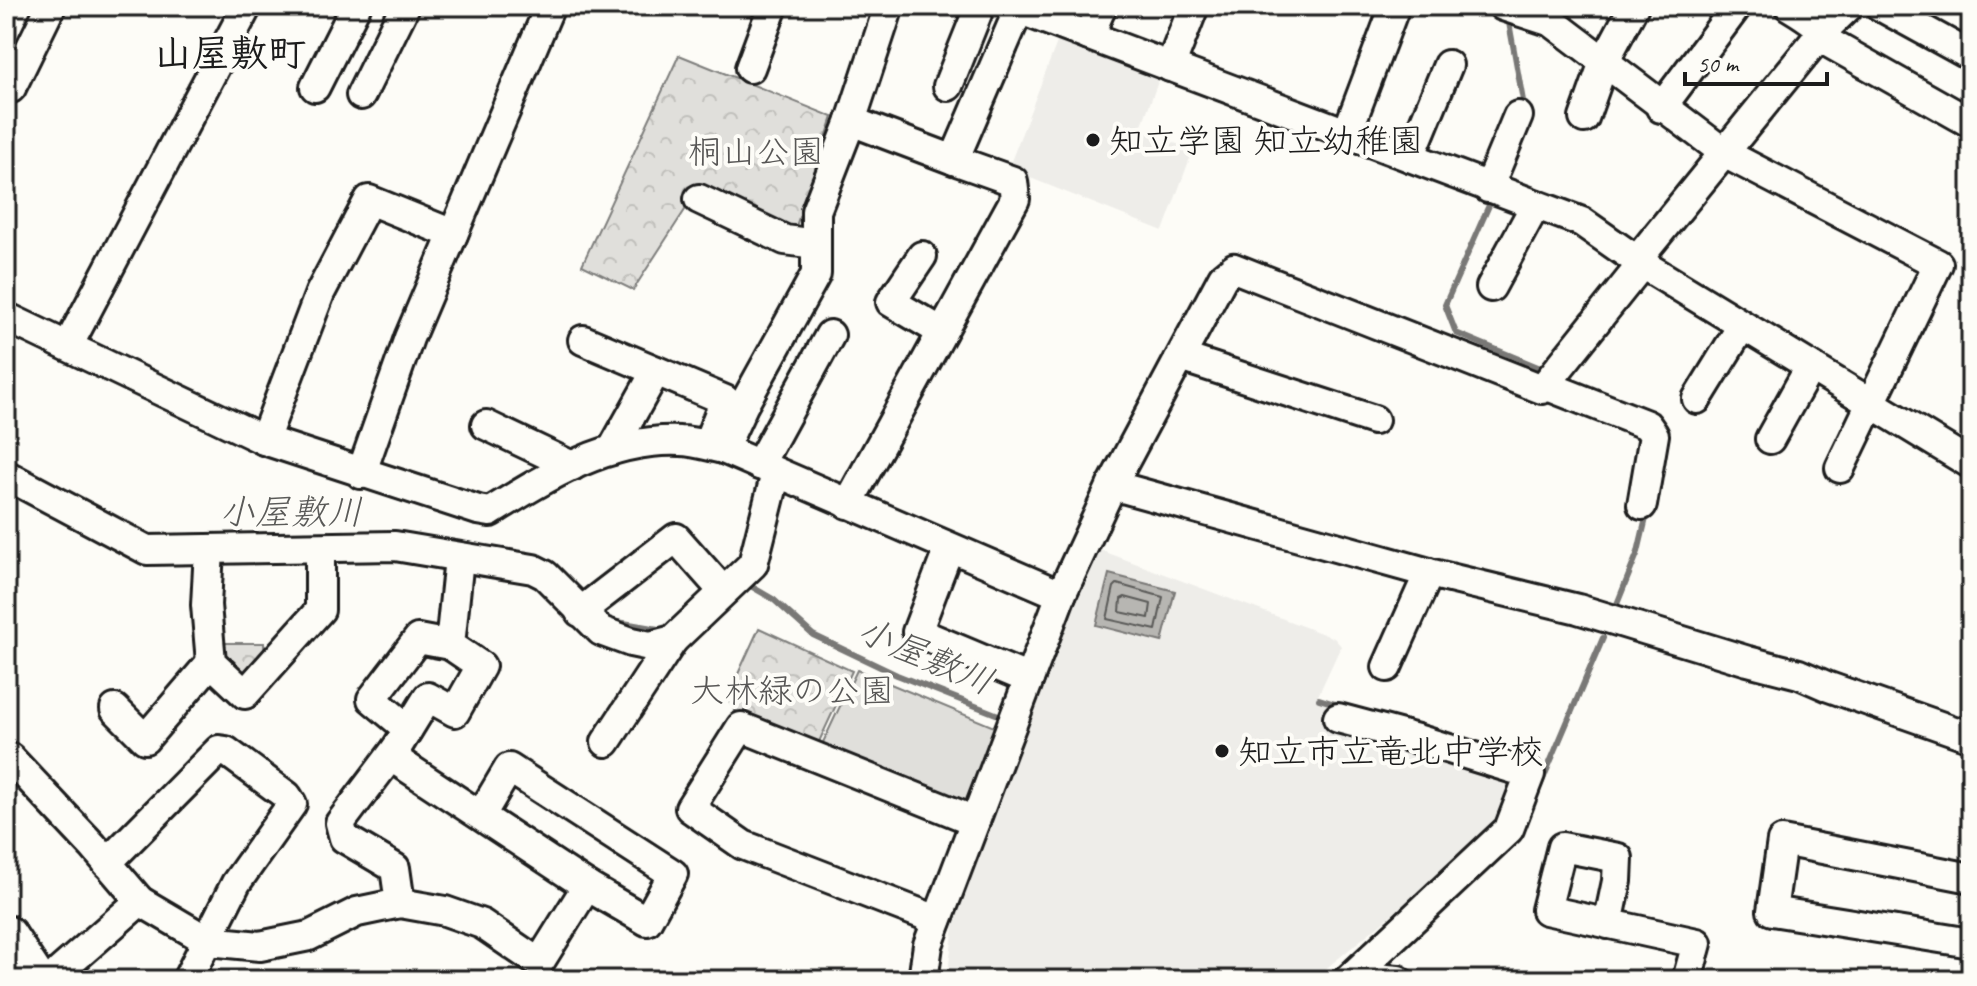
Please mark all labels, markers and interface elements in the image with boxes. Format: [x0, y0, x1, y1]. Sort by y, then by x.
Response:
district label: 山屋敷町 [154, 30, 306, 77]
scale bar [1685, 36, 1827, 86]
text: 50 m [1697, 49, 1740, 79]
place label: 知立学園 知立幼稚園 [1109, 119, 1423, 162]
park label: 桐山公園 [688, 130, 824, 173]
marker: 知立学園 知立幼稚園 [1084, 131, 1102, 149]
water label: 小屋敷川 [219, 489, 363, 535]
water label: 小屋敷川 [850, 607, 1001, 705]
park label: 大林緑の公園 [690, 669, 894, 712]
place label: 知立市立竜北中学校 [1238, 730, 1544, 773]
marker: 知立市立竜北中学校 [1213, 742, 1231, 760]

